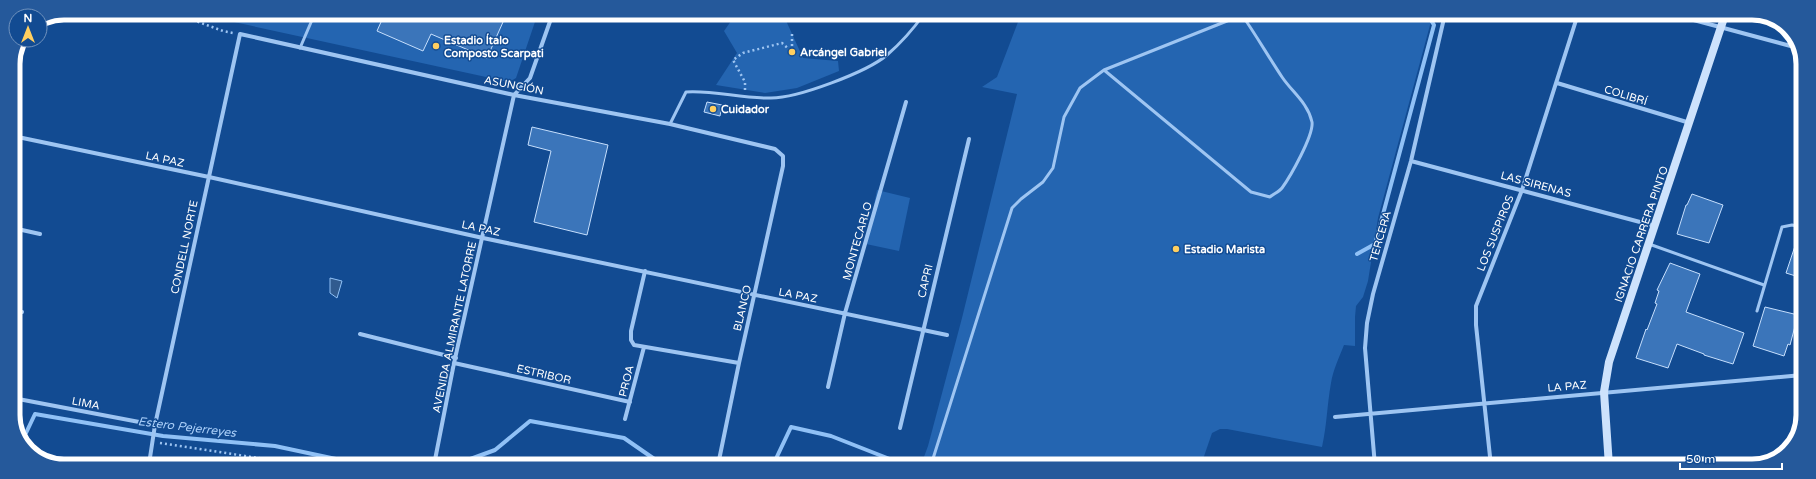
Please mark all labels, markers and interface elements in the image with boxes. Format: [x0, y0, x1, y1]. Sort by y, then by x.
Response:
north arrow [8, 8, 48, 48]
text: N [24, 12, 32, 25]
place label: Estadio Ítalo Composto Scarpati [444, 33, 544, 61]
marker: Estadio Ítalo Composto Scarpati [431, 41, 441, 51]
place label: Arcángel Gabriel [800, 46, 887, 60]
marker: Arcángel Gabriel [787, 47, 797, 57]
street label: ASUNCIÓN [483, 72, 545, 98]
street label: COLIBRÍ [1603, 82, 1649, 108]
place label: Cuidador [721, 103, 770, 116]
marker: Cuidador [708, 104, 718, 114]
street label: LA PAZ [144, 149, 185, 170]
street label: IGNACIO CARRERA PINTO [1612, 164, 1671, 304]
street label: LAS SIRENAS [1499, 169, 1573, 200]
street label: LOS SUSPIROS [1474, 193, 1517, 273]
street label: CONDELL NORTE [168, 199, 201, 295]
street label: MONTECARLO [840, 200, 875, 282]
street label: TERCERA [1367, 209, 1394, 263]
street label: LA PAZ [460, 218, 501, 239]
street label: AVENIDA ALMIRANTE LATORRE [430, 240, 479, 414]
place label: Estadio Marista [1184, 243, 1265, 256]
marker: Estadio Marista [1171, 244, 1181, 254]
street label: CAPRI [915, 263, 936, 299]
street label: BLANCO [731, 284, 754, 333]
street label: LA PAZ [777, 285, 818, 306]
street label: ESTRIBOR [515, 362, 573, 387]
street label: PROA [616, 364, 637, 398]
street label: LA PAZ [1547, 378, 1587, 395]
street label: LIMA [71, 394, 101, 413]
water label: Estero Pejerreyes [137, 414, 238, 440]
scale bar [1680, 445, 1782, 471]
text: 50 m [1686, 452, 1715, 466]

